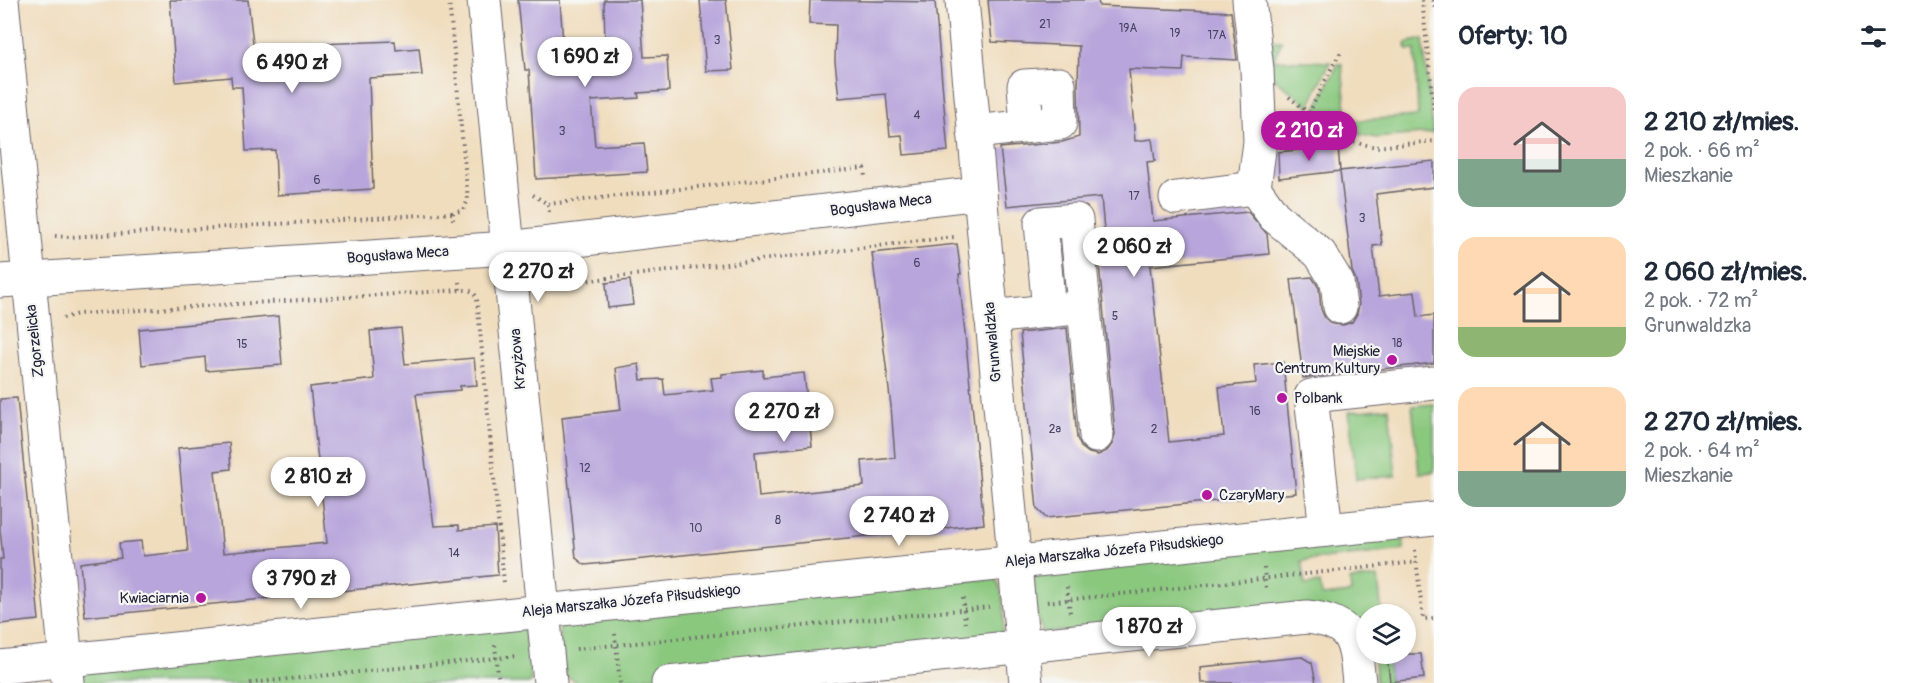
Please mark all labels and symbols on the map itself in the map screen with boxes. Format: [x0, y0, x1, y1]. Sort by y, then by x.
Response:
house number: 21 [1039, 17, 1051, 32]
house number: 19A [1119, 21, 1138, 36]
house number: 19 [1170, 26, 1180, 41]
house number: 17A [1208, 28, 1227, 43]
house number: 3 [714, 33, 721, 48]
pin: 1 690 zł [523, 37, 647, 88]
pin: 6 490 zł [230, 43, 354, 94]
house number: 4 [914, 108, 921, 123]
pin: 2 210 zł [1247, 111, 1371, 162]
house number: 3 [559, 124, 566, 139]
house number: 6 [314, 173, 321, 188]
street label: Bogusława Meca [829, 189, 933, 221]
house number: 17 [1128, 189, 1140, 204]
house number: 3 [1359, 211, 1366, 226]
pin: 2 060 zł [1072, 227, 1196, 278]
street label: Bogusława Meca [346, 242, 450, 268]
pin: 2 270 zł [476, 252, 600, 303]
house number: 6 [914, 256, 921, 271]
street label: Grunwaldzka [980, 301, 1006, 383]
street label: Zgorzelicka [22, 303, 48, 379]
house number: 5 [1112, 309, 1118, 324]
street label: Krzyżowa [506, 328, 530, 390]
house number: 18 [1392, 336, 1402, 351]
house number: 15 [236, 337, 248, 352]
place label: Miejskie Centrum Kultury [1275, 342, 1381, 378]
marker: Miejskie Centrum Kultury [1385, 353, 1399, 367]
place label: Polbank [1294, 389, 1343, 408]
marker: Polbank [1275, 391, 1289, 405]
pin: 2 270 zł [722, 392, 846, 443]
house number: 16 [1249, 404, 1261, 419]
house number: 2a [1049, 422, 1062, 437]
house number: 2 [1151, 422, 1158, 437]
pin: 2 810 zł [256, 457, 380, 508]
house number: 12 [579, 461, 591, 476]
place label: CzaryMary [1219, 486, 1285, 505]
marker: CzaryMary [1200, 488, 1214, 502]
pin: 2 740 zł [837, 496, 961, 547]
house number: 8 [775, 513, 781, 528]
house number: 10 [690, 521, 702, 536]
street label: Aleja Marszałka Józefa Piłsudskiego [1004, 530, 1224, 572]
house number: 14 [448, 546, 460, 561]
pin: 3 790 zł [239, 559, 363, 610]
street label: Aleja Marszałka Józefa Piłsudskiego [521, 580, 741, 622]
place label: Kwiaciarnia [119, 589, 189, 608]
marker: Kwiaciarnia [194, 591, 208, 605]
pin: 1 870 zł [1087, 607, 1211, 658]

